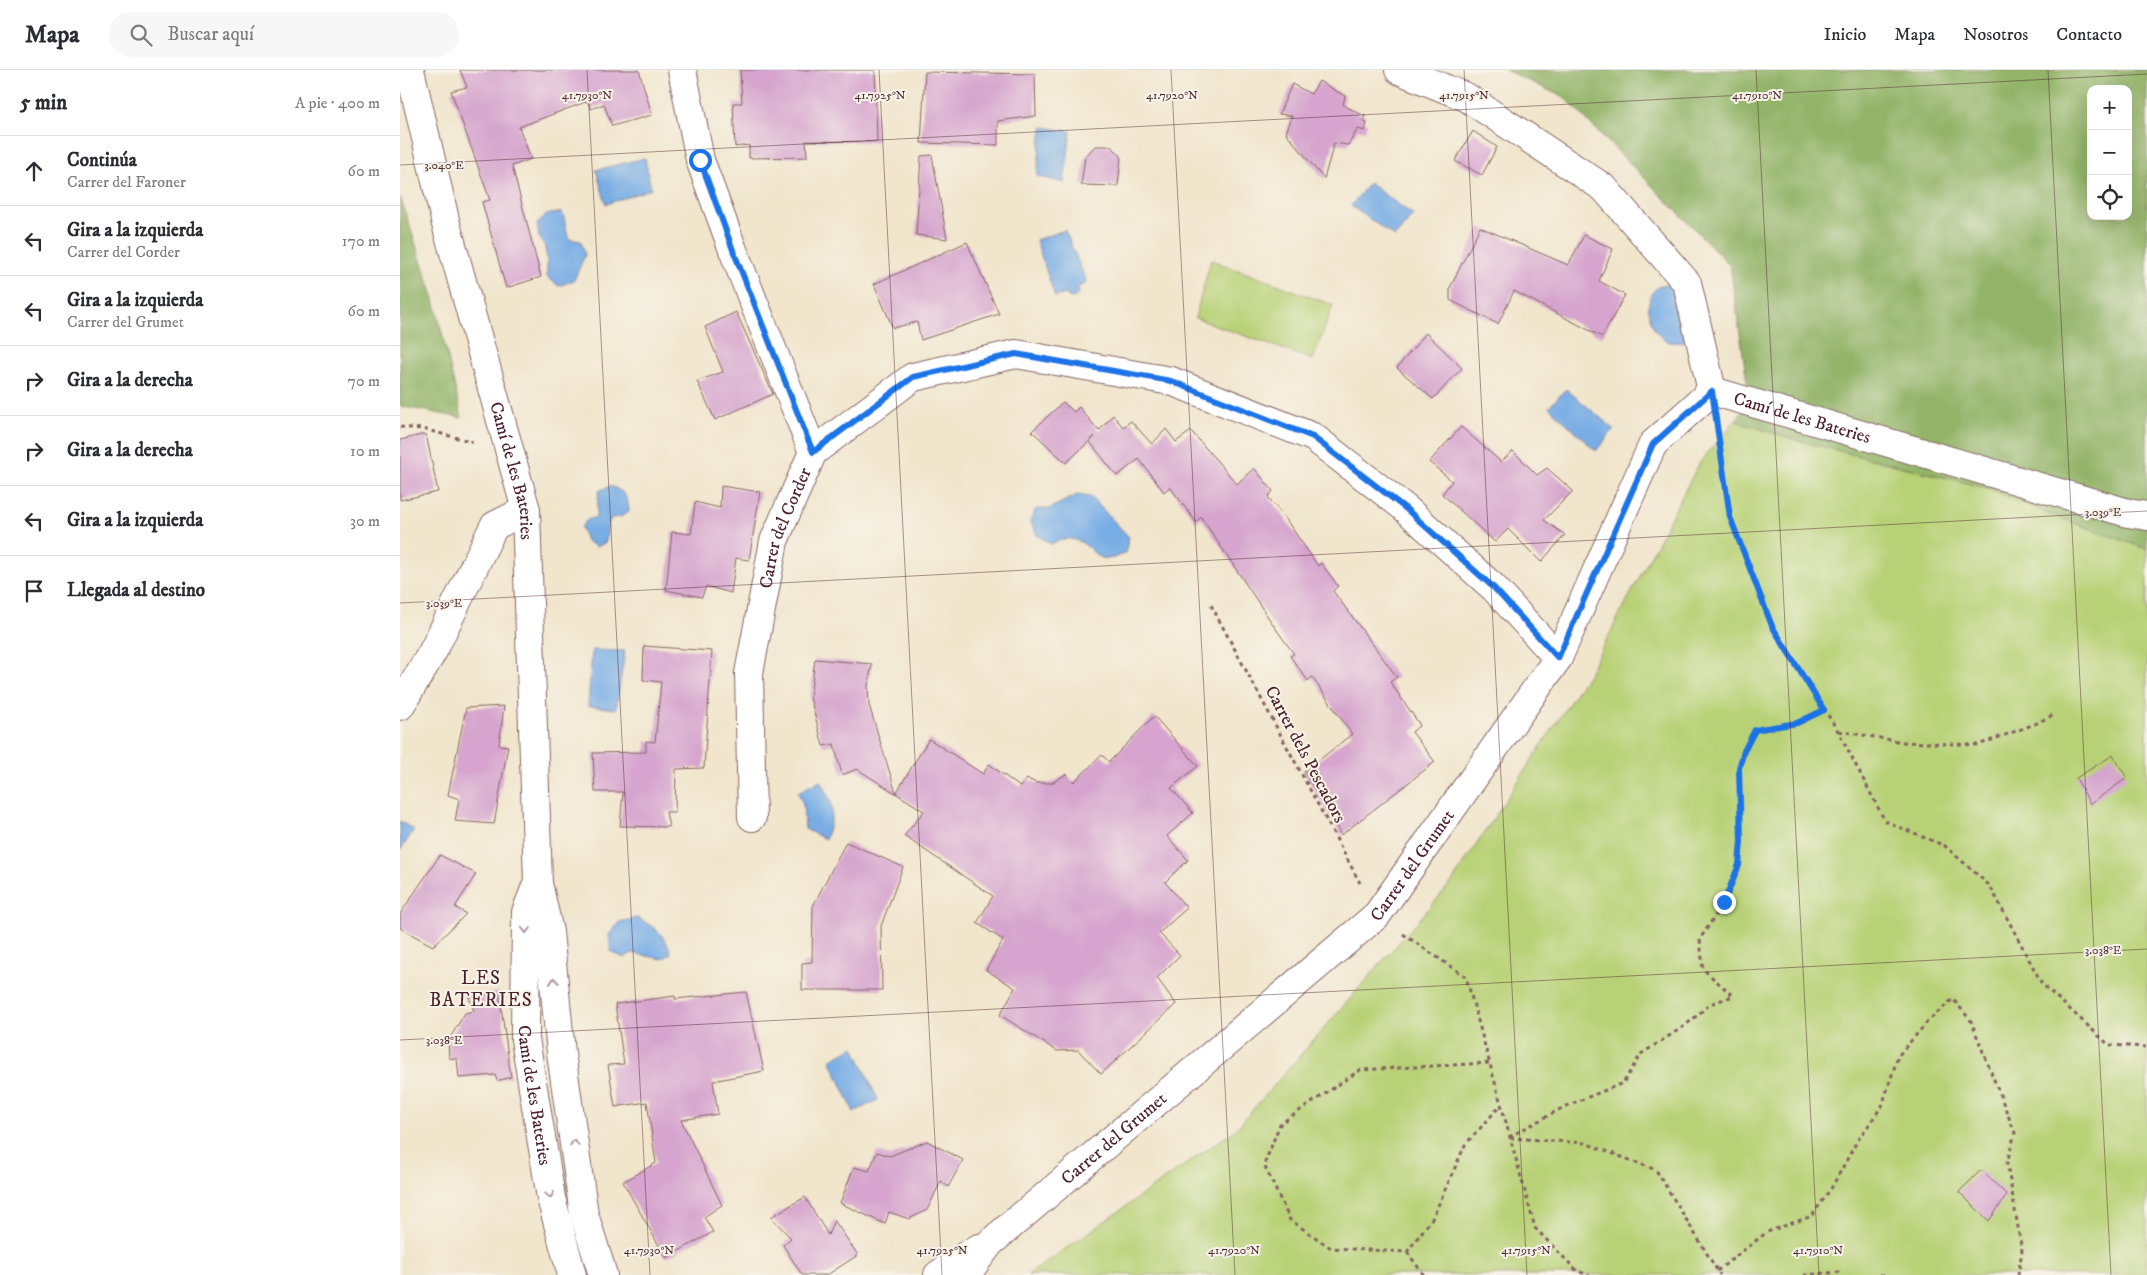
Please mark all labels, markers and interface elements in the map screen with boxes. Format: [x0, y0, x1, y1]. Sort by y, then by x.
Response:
search box [109, 12, 459, 57]
text: Mapa [25, 20, 79, 50]
icon: search [127, 21, 155, 49]
text: Buscar aquí [167, 23, 254, 46]
text: Inicio [1824, 24, 1866, 46]
text: Mapa [1894, 24, 1935, 46]
text: Nosotros [1963, 24, 2028, 46]
text: Contacto [2056, 24, 2122, 46]
map controls [2087, 85, 2132, 220]
button: + [2087, 85, 2132, 130]
text: 41.7930°N [562, 88, 612, 103]
text: 41.7925°N [854, 88, 906, 103]
text: 41.7920°N [1146, 88, 1198, 103]
text: 41.7915°N [1439, 88, 1489, 103]
text: 41.7910°N [1732, 88, 1782, 103]
text: 5 min [20, 90, 67, 116]
text: A pie · 400 m [295, 93, 380, 113]
button: − [2087, 130, 2132, 175]
text: Continúa [67, 149, 137, 172]
route start [689, 149, 712, 172]
icon: ahead [20, 157, 48, 185]
text: 3.040°E [424, 158, 464, 173]
text: 60 m [348, 161, 380, 181]
text: Carrer del Faroner [67, 172, 186, 192]
button: locate [2087, 175, 2132, 220]
text: Gira a la izquierda [67, 219, 203, 242]
icon: left [20, 227, 48, 255]
text: 170 m [342, 231, 380, 251]
text: Carrer del Corder [67, 242, 180, 262]
text: Gira a la izquierda [67, 289, 203, 312]
icon: left [20, 297, 48, 325]
text: 60 m [348, 301, 380, 321]
text: Carrer del Grumet [67, 312, 184, 332]
icon: right [20, 367, 48, 395]
text: Gira a la derecha [67, 369, 193, 392]
text: 70 m [348, 371, 380, 391]
street label: Camí de les Bateries [1731, 388, 1873, 449]
street label: Camí de les Bateries [484, 399, 537, 540]
icon: right [20, 437, 48, 465]
text: Gira a la derecha [67, 439, 193, 462]
text: 10 m [350, 441, 380, 461]
street label: Carrer del Corder [755, 464, 817, 590]
text: 3.039°E [2085, 505, 2122, 520]
icon: left [20, 507, 48, 535]
text: Gira a la izquierda [67, 509, 203, 532]
text: 30 m [350, 511, 380, 531]
icon: arrive [20, 577, 48, 605]
text: Llegada al destino [67, 579, 205, 602]
text: 3.039°E [426, 596, 463, 611]
street label: Carrer dels Pescadors [1260, 682, 1351, 827]
street label: Carrer del Grumet [1366, 806, 1460, 926]
route end [1713, 891, 1736, 914]
one-way arrow [521, 926, 531, 934]
text: 3.038°E [2085, 943, 2122, 958]
district label: LES BATERIES [429, 967, 533, 1012]
one-way arrow [549, 977, 560, 985]
street label: Camí de les Bateries [513, 1025, 555, 1167]
text: 3.038°E [426, 1033, 463, 1048]
street label: Carrer del Grumet [1057, 1088, 1172, 1190]
one-way arrow [569, 1138, 579, 1147]
one-way arrow [545, 1191, 555, 1200]
text: 41.7930°N [624, 1243, 674, 1258]
text: 41.7925°N [916, 1243, 968, 1258]
text: 41.7920°N [1208, 1243, 1260, 1258]
text: 41.7915°N [1501, 1243, 1551, 1258]
text: 41.7910°N [1793, 1243, 1843, 1258]

